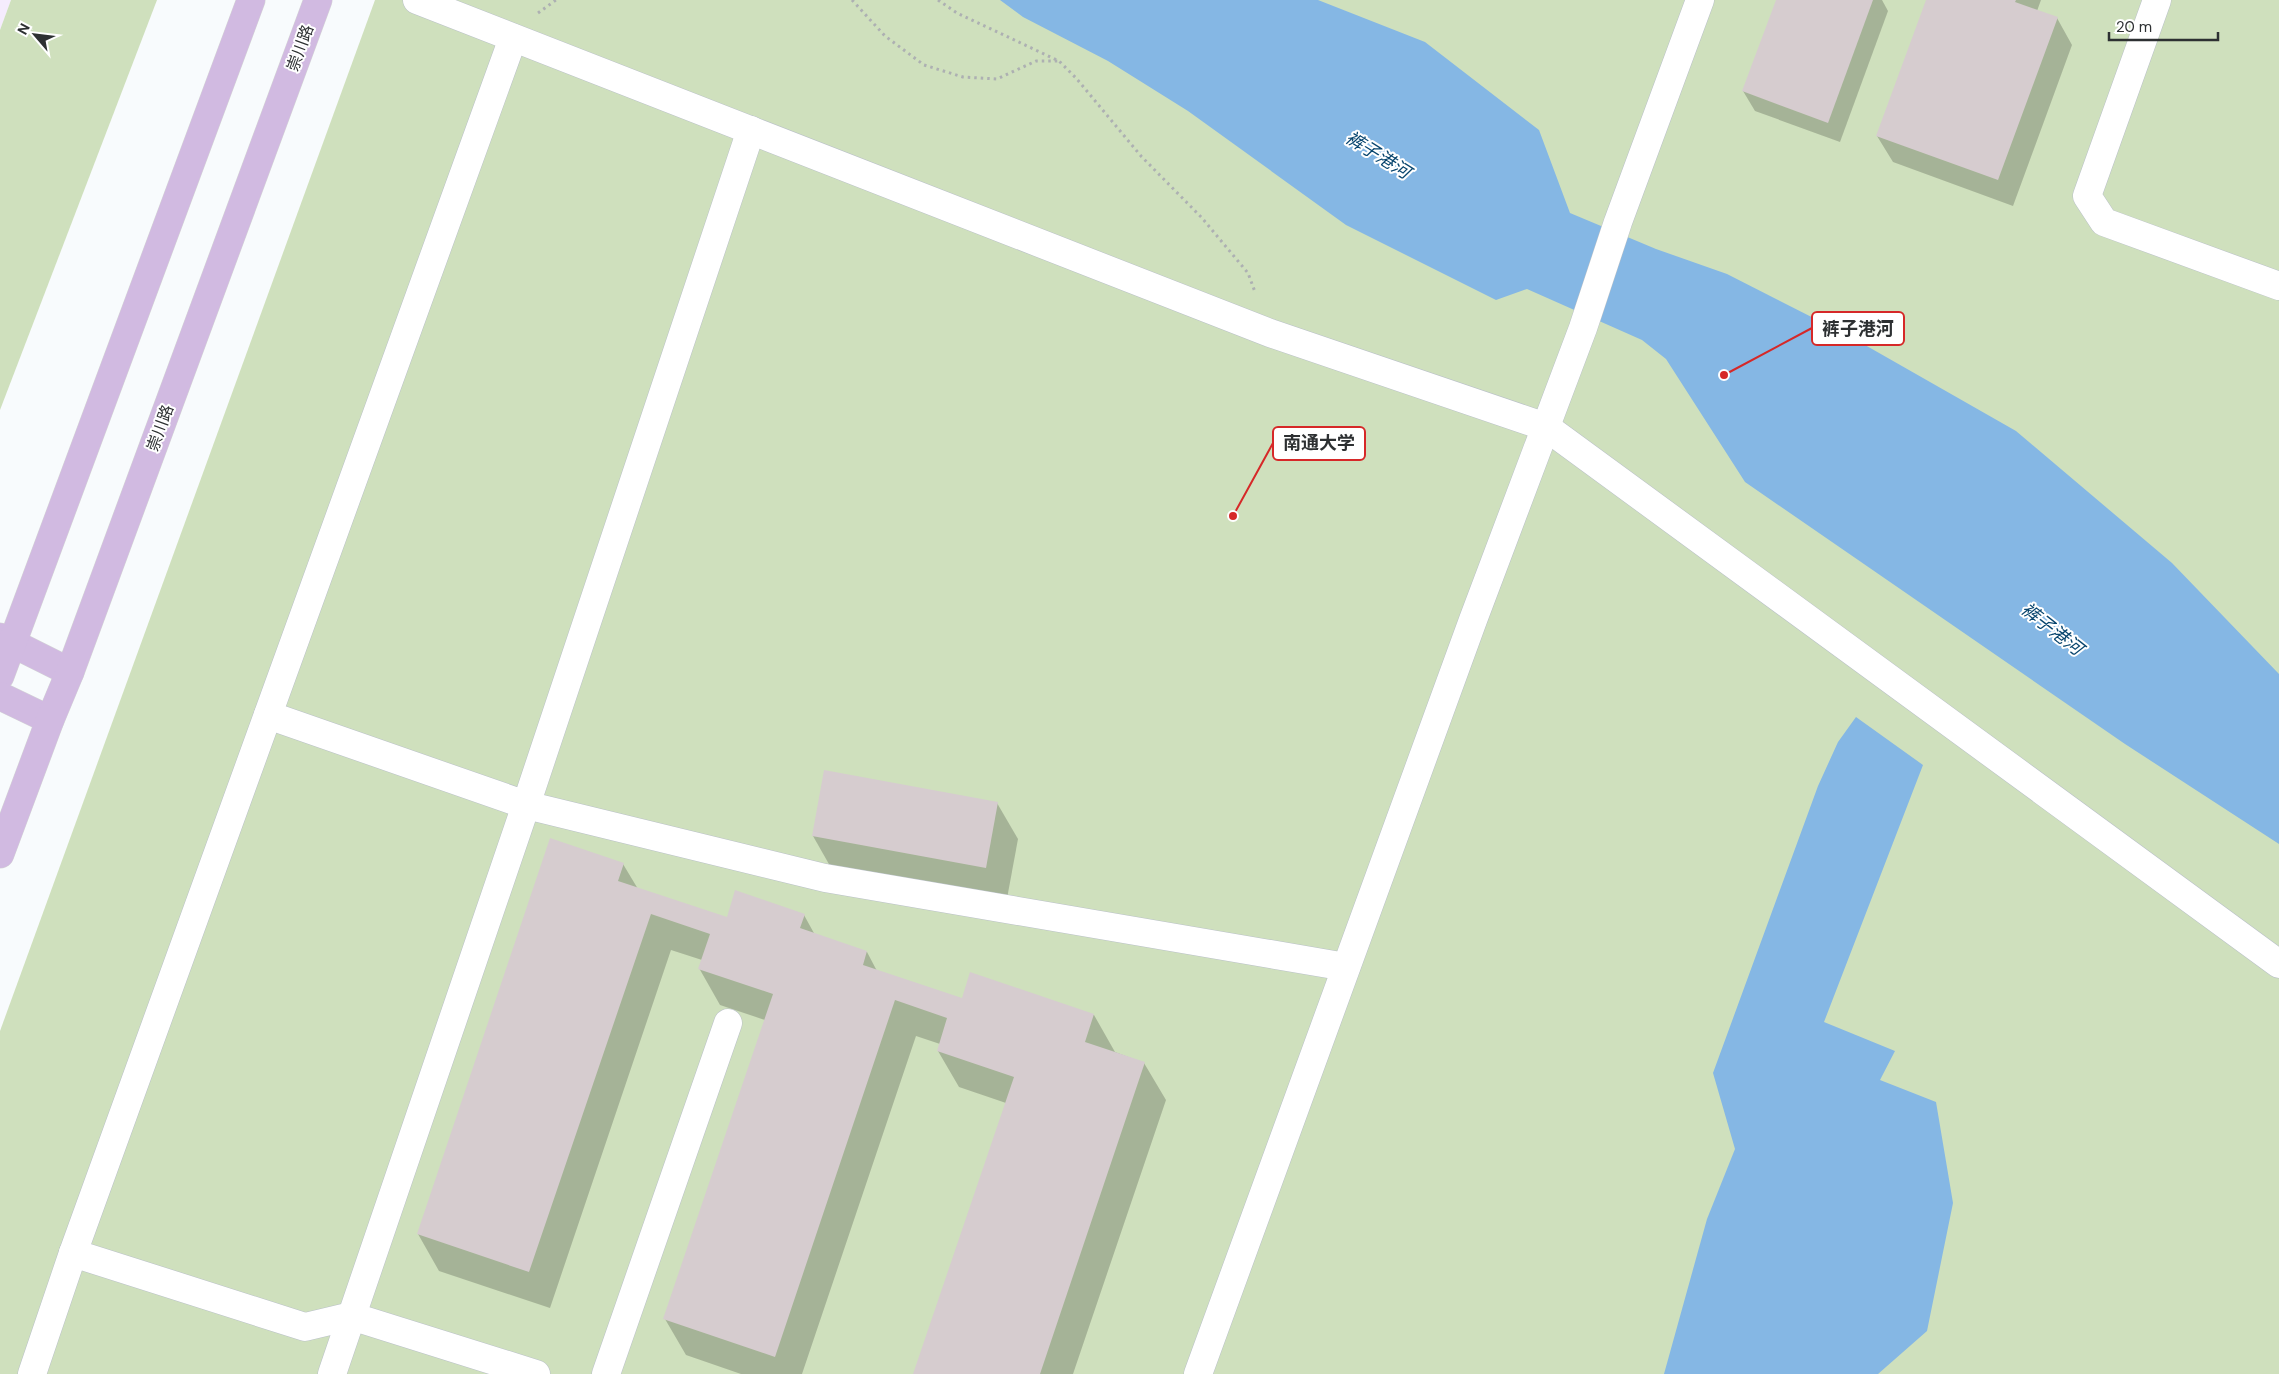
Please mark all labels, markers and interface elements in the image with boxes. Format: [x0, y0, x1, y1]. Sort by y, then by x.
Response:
north arrow [10, 10, 60, 60]
scale bar [2109, 10, 2218, 42]
text: 20 m [2116, 17, 2152, 37]
text: N [13, 20, 34, 38]
street label: 崇川路 [282, 22, 318, 74]
water label: 裤子港河 [1341, 126, 1417, 186]
callout: 裤子港河 [1812, 312, 1904, 345]
text: 裤子港河 [1822, 317, 1894, 341]
street label: 崇川路 [142, 402, 178, 454]
callout: 南通大学 [1273, 427, 1365, 460]
text: 南通大学 [1283, 431, 1355, 455]
water label: 裤子港河 [2016, 597, 2090, 662]

